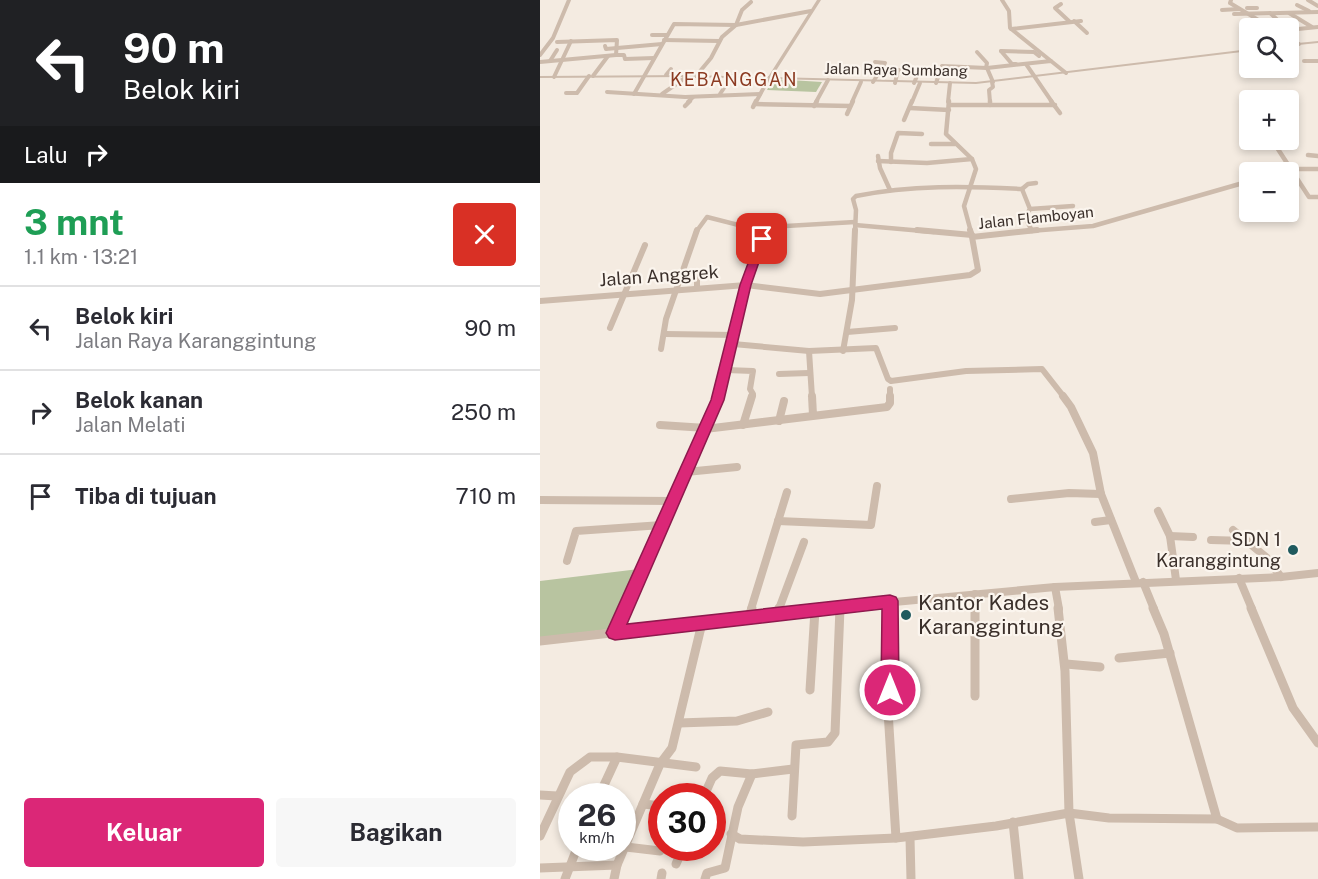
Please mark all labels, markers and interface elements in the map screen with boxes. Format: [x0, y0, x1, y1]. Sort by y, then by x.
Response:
map controls [1239, 18, 1299, 222]
button: search [1239, 18, 1299, 78]
text: 90 m [123, 23, 225, 72]
icon: left [24, 24, 102, 102]
street label: Jalan Raya Sumbang [824, 60, 968, 79]
district label: KEBANGGAN [670, 69, 798, 90]
text: Belok kiri [123, 73, 240, 105]
button: + [1239, 90, 1299, 150]
icon: right [80, 138, 113, 171]
text: Lalu [24, 142, 68, 168]
button: − [1239, 162, 1299, 222]
text: 3 mnt [24, 201, 124, 243]
button: close [453, 203, 516, 266]
street label: Jalan Flamboyan [977, 203, 1095, 232]
pin [736, 213, 787, 264]
icon: arrive [745, 222, 778, 255]
text: 1.1 km · 13:21 [24, 245, 138, 269]
street label: Jalan Anggrek [599, 261, 719, 290]
text: Belok kiri [75, 303, 173, 329]
icon: left [24, 312, 57, 345]
text: 90 m [465, 315, 516, 341]
text: Jalan Raya Karanggintung [75, 329, 317, 353]
text: Belok kanan [75, 387, 203, 413]
icon: right [24, 396, 57, 429]
text: 250 m [451, 399, 516, 425]
text: Jalan Melati [75, 413, 185, 437]
icon: arrive [24, 480, 57, 513]
text: Tiba di tujuan [75, 483, 216, 509]
text: 710 m [456, 483, 516, 509]
place label: SDN 1 Karanggintung [1156, 529, 1281, 571]
marker: SDN 1 Karanggintung [1286, 543, 1300, 557]
place label: Kantor Kades Karanggintung [918, 590, 1064, 639]
marker: Kantor Kades Karanggintung [899, 608, 913, 622]
position arrow [858, 658, 922, 722]
speed limit sign: 30 [648, 783, 726, 861]
text: 26 [578, 797, 616, 833]
button: Keluar [24, 798, 264, 867]
button: Bagikan [276, 798, 516, 867]
text: km/h [579, 829, 615, 846]

